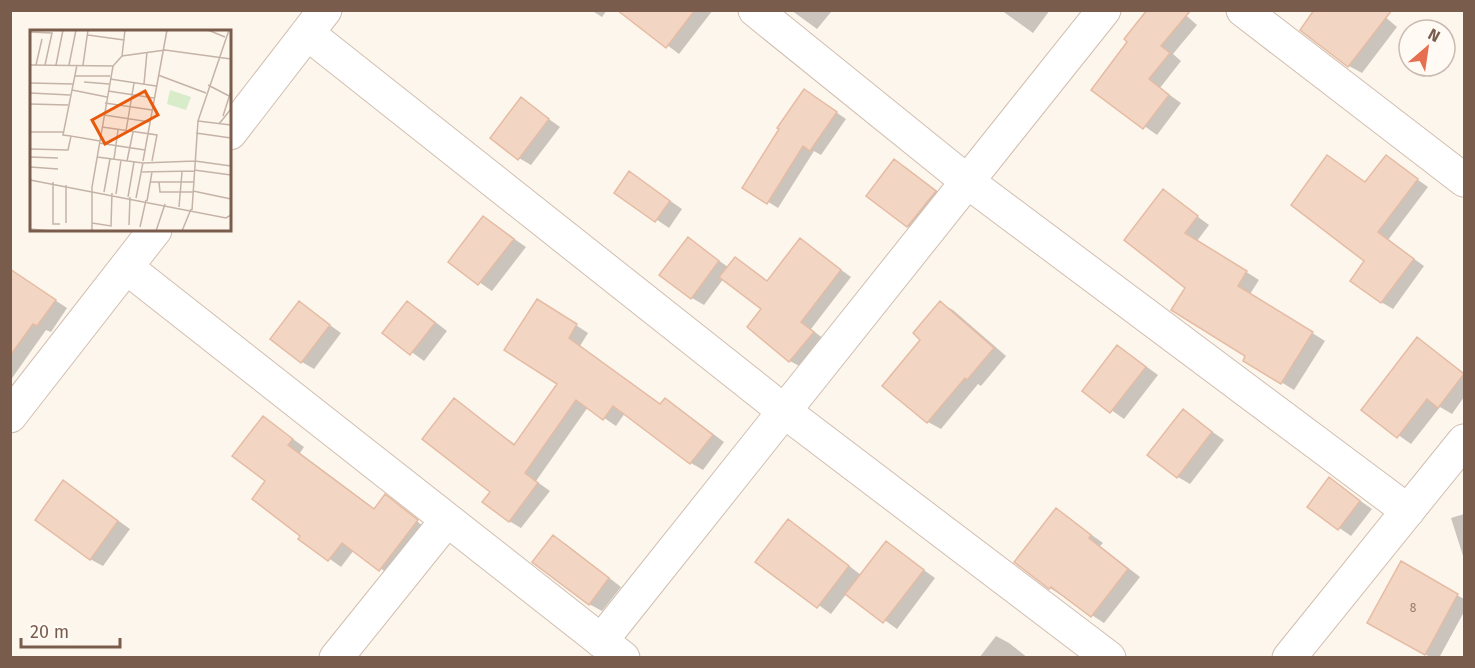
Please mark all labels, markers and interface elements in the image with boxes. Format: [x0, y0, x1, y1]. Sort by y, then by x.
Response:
north arrow [1397, 18, 1457, 78]
text: N [1425, 24, 1443, 46]
inset map [30, 30, 231, 231]
house number: 8 [1410, 601, 1417, 615]
scale bar [21, 611, 120, 649]
text: 20 m [30, 621, 69, 643]

